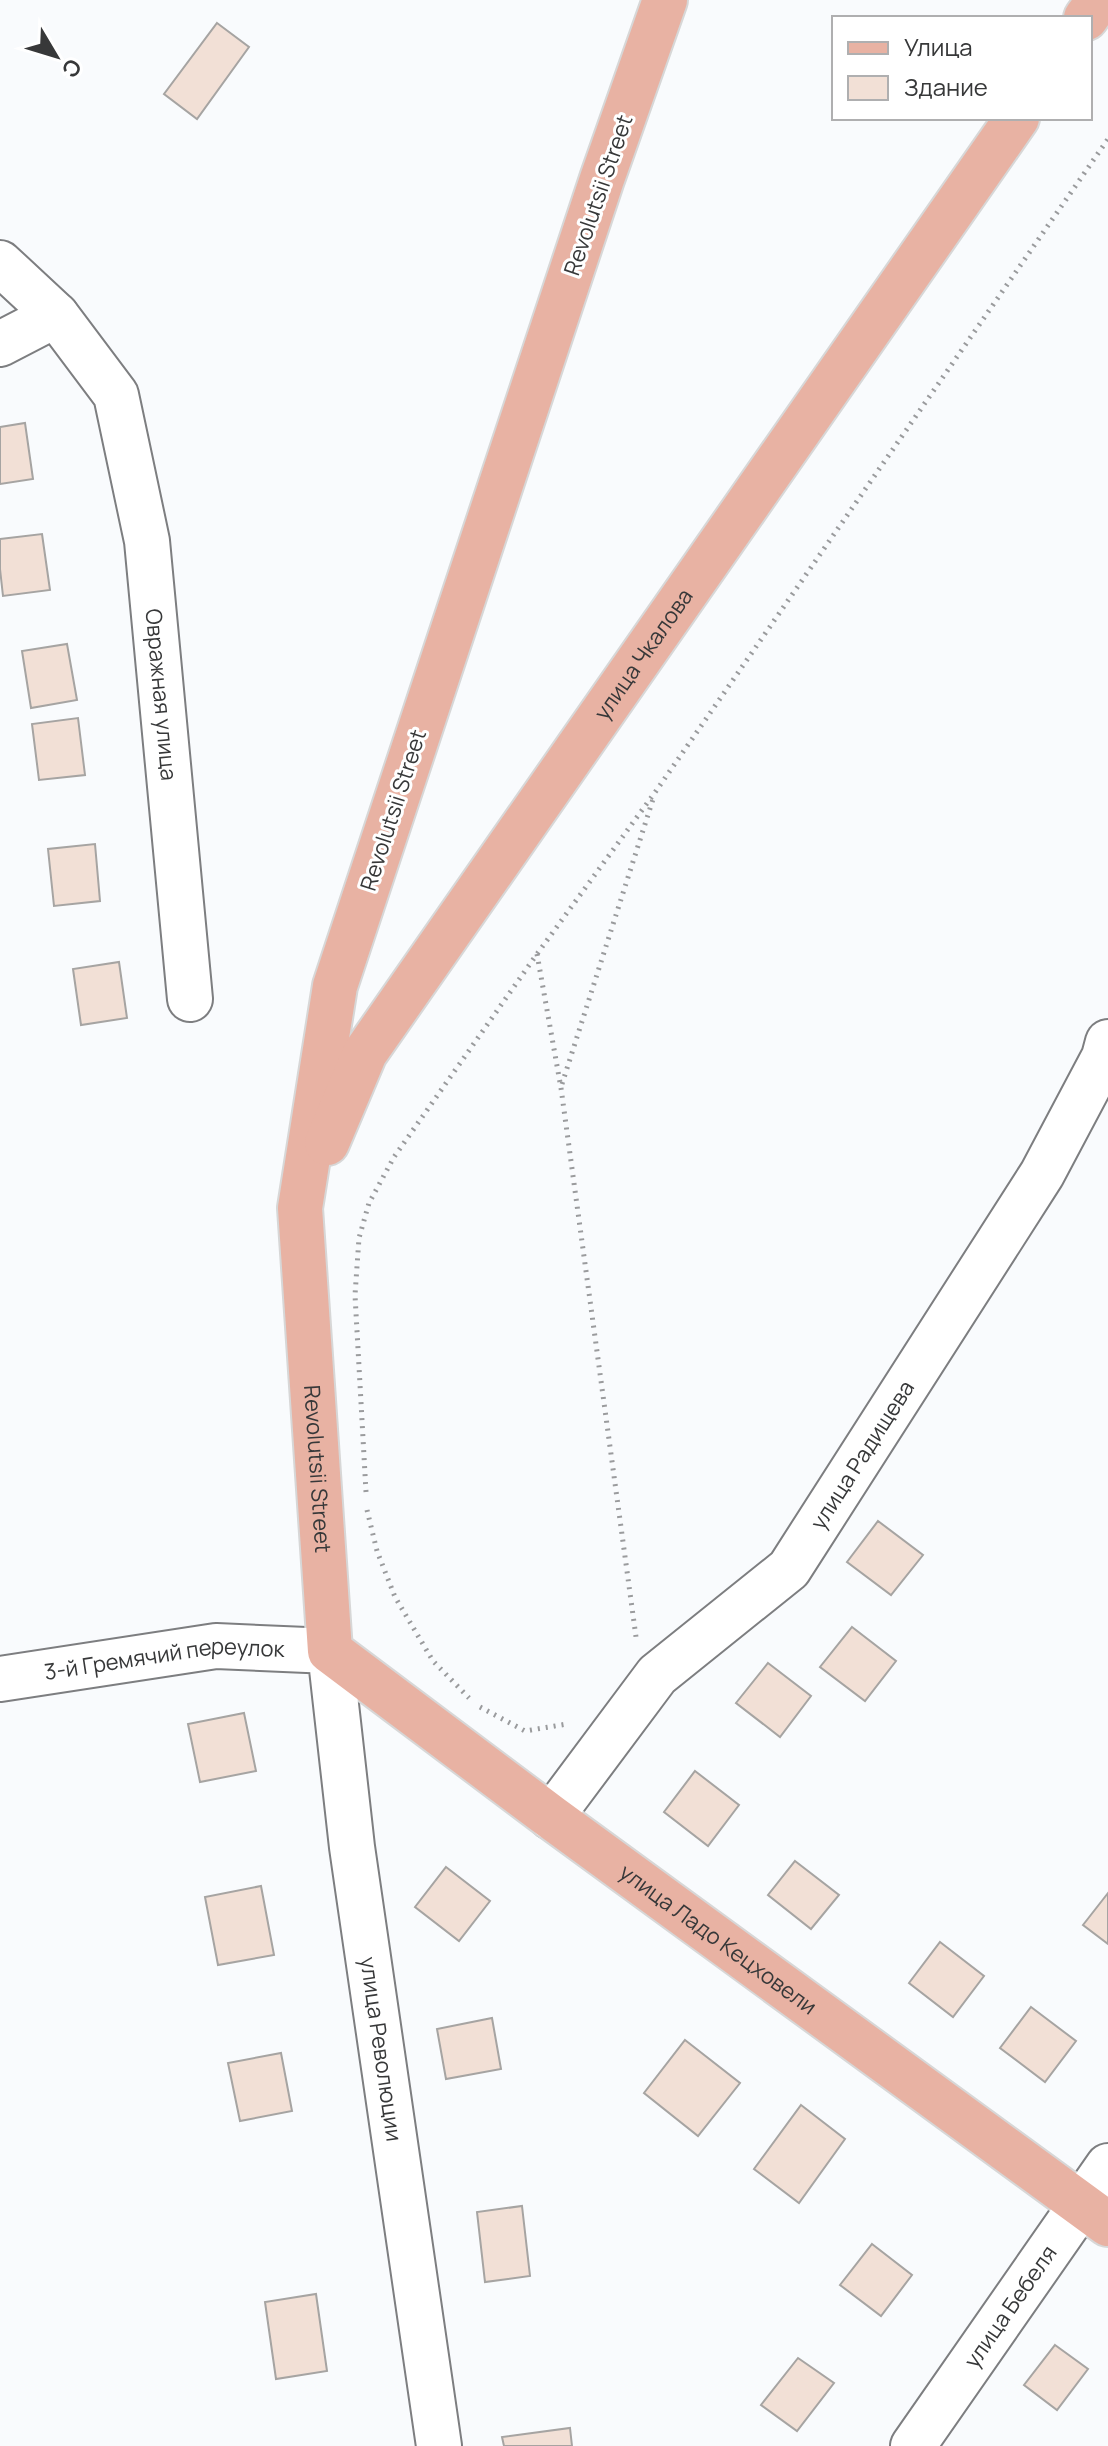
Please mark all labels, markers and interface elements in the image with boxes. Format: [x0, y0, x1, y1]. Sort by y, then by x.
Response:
north arrow [16, 16, 96, 96]
legend [832, 16, 1092, 120]
text: Улица [904, 30, 973, 63]
text: С [55, 53, 89, 84]
text: Здание [904, 70, 988, 103]
street label: Revolutsii Street [556, 111, 640, 279]
street label: улица Чкалова [587, 582, 699, 726]
street label: Овражная улица [138, 607, 184, 782]
street label: Revolutsii Street [353, 725, 433, 894]
street label: улица Радищева [803, 1375, 921, 1535]
street label: Revolutsii Street [297, 1384, 338, 1554]
street label: 3-й Гремячий переулок [42, 1631, 286, 1687]
street label: улица Ладо Кецховели [613, 1857, 823, 2021]
street label: улица Революции [353, 1955, 410, 2143]
street label: улица Бебеля [957, 2239, 1063, 2374]

